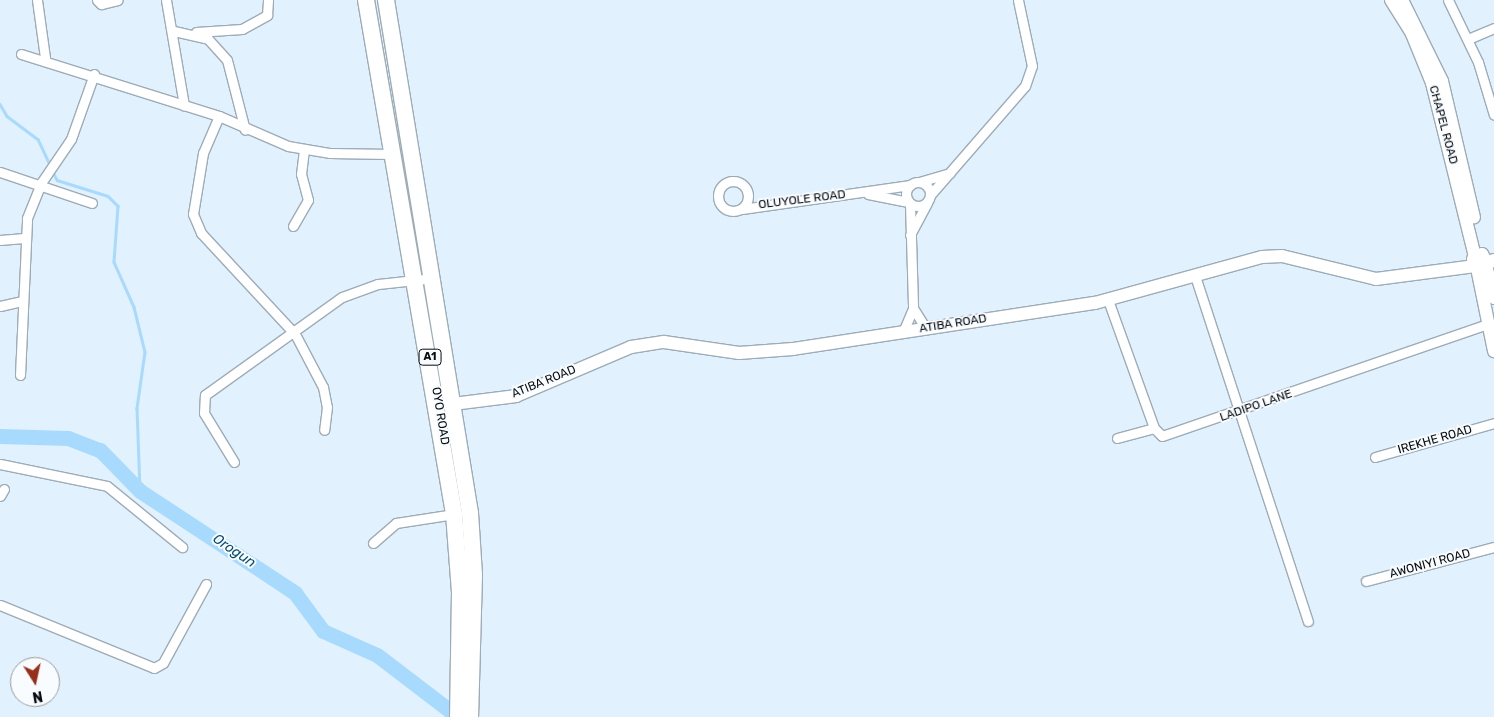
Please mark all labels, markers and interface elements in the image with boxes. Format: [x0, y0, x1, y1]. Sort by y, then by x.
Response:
street label: CHAPEL ROAD [1426, 84, 1460, 166]
street label: OLUYOLE ROAD [758, 188, 846, 212]
street label: ATIBA ROAD [918, 312, 988, 336]
road number: A1 [418, 348, 442, 366]
street label: ATIBA ROAD [510, 363, 578, 401]
street label: OYO ROAD [428, 386, 452, 446]
street label: LADIPO LANE [1218, 387, 1294, 425]
street label: IREKHE ROAD [1396, 423, 1474, 457]
water label: Orogun [209, 531, 259, 571]
street label: AWONIYI ROAD [1388, 546, 1472, 582]
north arrow [10, 657, 60, 707]
text: N [31, 687, 44, 706]

